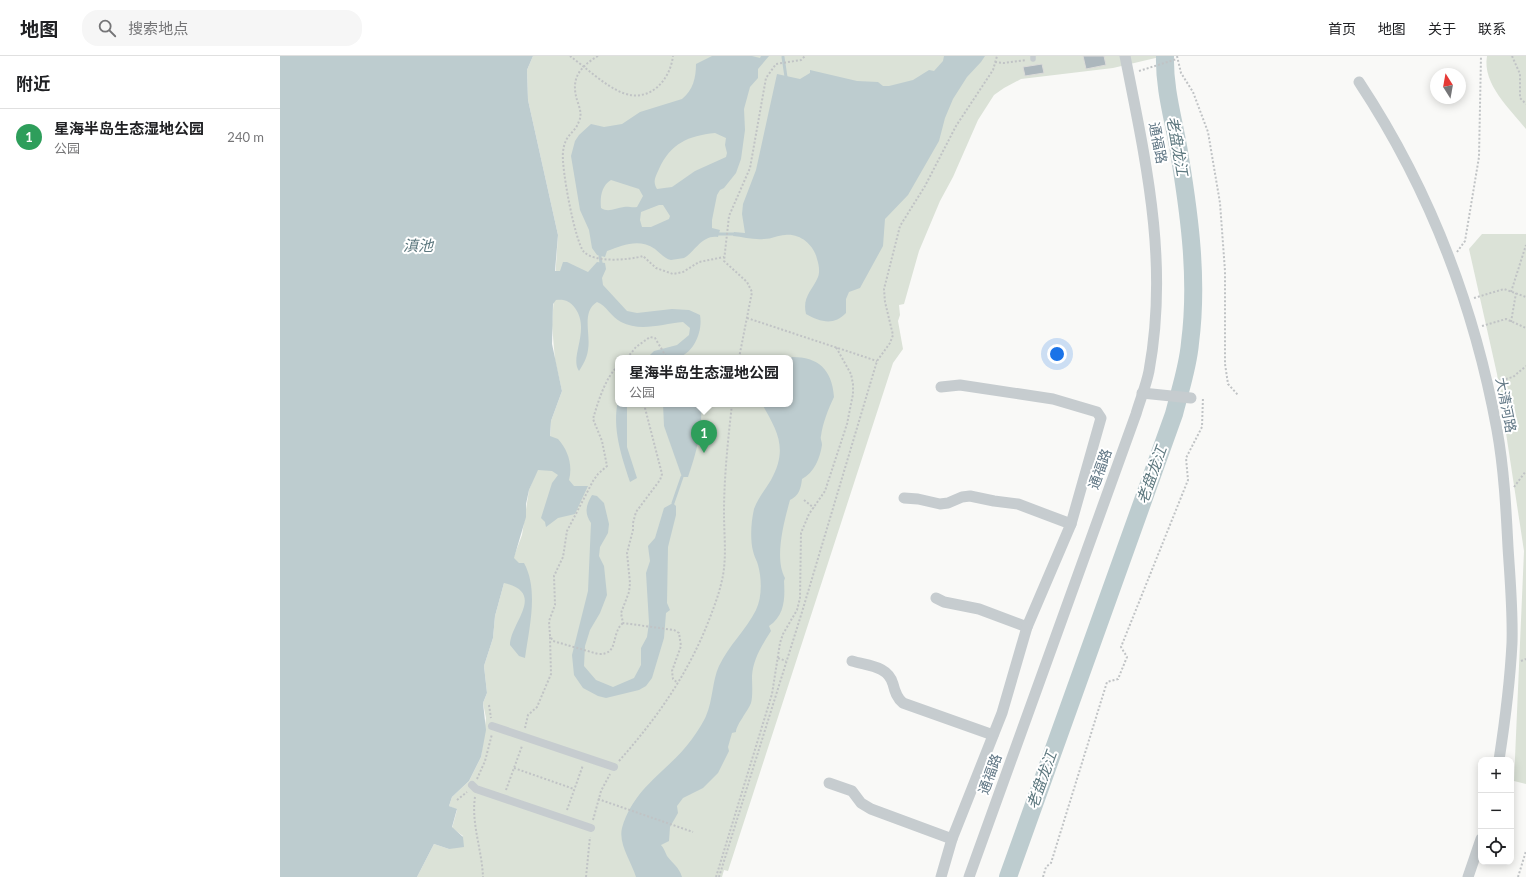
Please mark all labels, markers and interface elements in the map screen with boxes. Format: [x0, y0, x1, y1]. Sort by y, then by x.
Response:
search box [82, 10, 362, 46]
text: 地图 [20, 17, 58, 40]
icon: search [96, 17, 118, 39]
text: 搜索地点 [128, 19, 188, 37]
text: 首页 [1328, 20, 1356, 37]
text: 地图 [1378, 20, 1406, 37]
text: 关于 [1428, 20, 1456, 37]
text: 联系 [1478, 20, 1506, 37]
north arrow [1430, 68, 1466, 104]
text: 附近 [16, 73, 50, 94]
water label: 老盘龙江 [1164, 115, 1192, 179]
text: 星海半岛生态湿地公园 [54, 119, 204, 137]
street label: 通福路 [1146, 121, 1171, 165]
text: 1 [25, 129, 33, 145]
text: 240 m [227, 129, 264, 145]
text: 公园 [54, 140, 80, 156]
water label: 滇池 [403, 236, 435, 254]
your location [1047, 344, 1067, 364]
popup [615, 355, 793, 407]
text: 星海半岛生态湿地公园 [629, 363, 779, 381]
street label: 大清河路 [1493, 376, 1520, 434]
text: 公园 [629, 384, 655, 400]
pin: 1 [691, 420, 717, 453]
water label: 老盘龙江 [1132, 442, 1170, 506]
street label: 通福路 [1084, 446, 1115, 491]
water label: 老盘龙江 [1022, 747, 1060, 811]
street label: 通福路 [974, 751, 1005, 796]
map controls [1478, 757, 1514, 865]
button: + [1478, 757, 1514, 793]
button: − [1478, 793, 1514, 829]
button: locate [1478, 829, 1514, 865]

